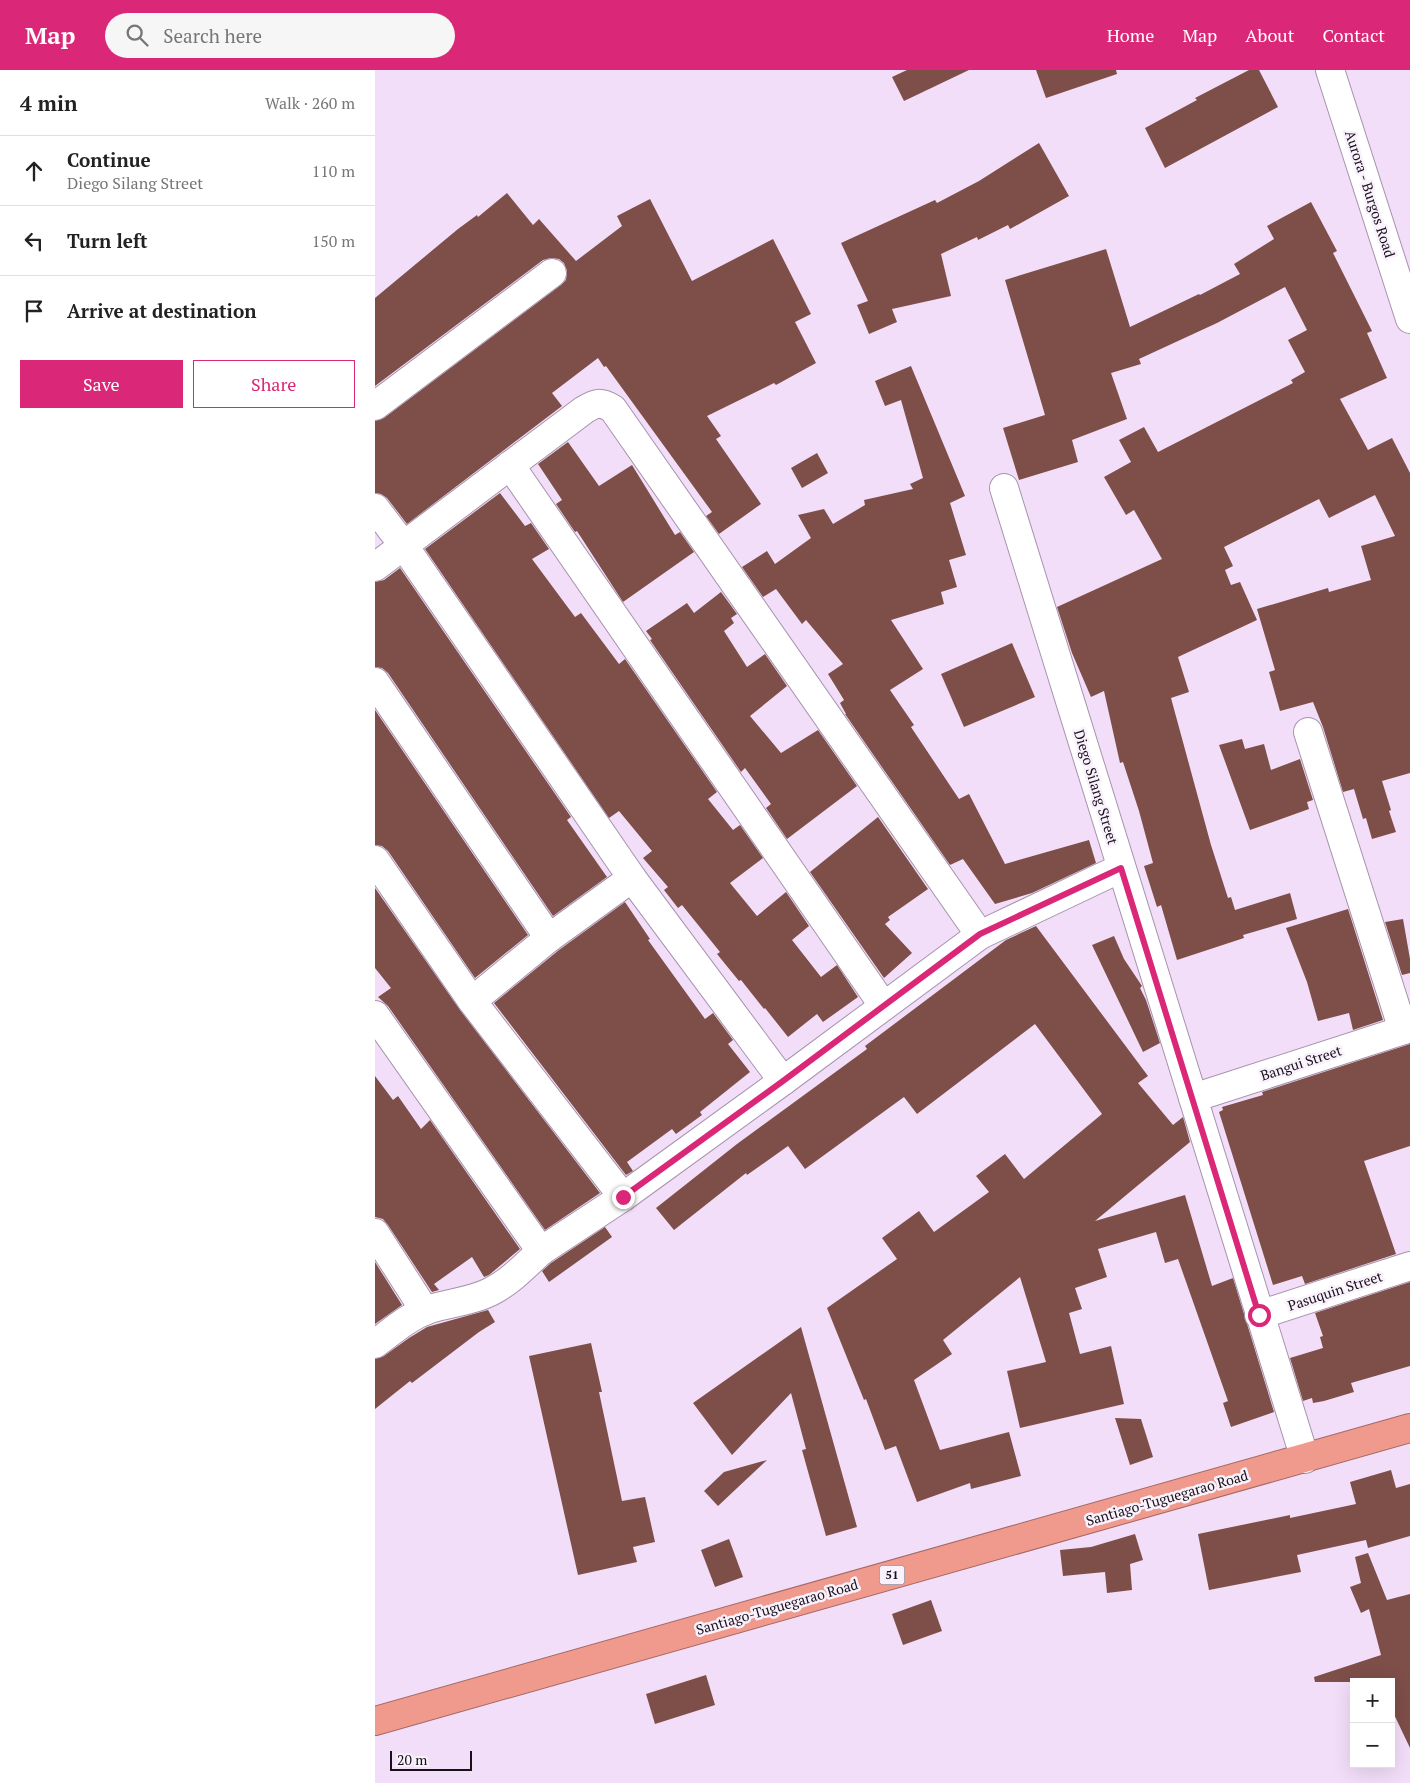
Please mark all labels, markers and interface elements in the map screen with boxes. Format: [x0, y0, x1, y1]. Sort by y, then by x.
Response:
search box [105, 13, 455, 58]
text: Map [25, 19, 75, 51]
icon: search [123, 21, 151, 49]
text: Search here [163, 23, 262, 48]
text: Home [1107, 23, 1154, 47]
text: Map [1182, 23, 1217, 47]
text: About [1245, 23, 1294, 47]
text: Contact [1322, 23, 1385, 47]
text: 4 min [20, 89, 77, 117]
text: Walk · 260 m [265, 92, 355, 114]
street label: Aurora - Burgos Road [1341, 128, 1400, 260]
text: Continue [67, 147, 151, 172]
icon: ahead [20, 157, 48, 185]
text: 110 m [312, 160, 355, 182]
text: Diego Silang Street [67, 172, 203, 194]
icon: left [20, 227, 48, 255]
text: Turn left [67, 228, 148, 253]
text: 150 m [312, 230, 355, 252]
icon: arrive [20, 297, 48, 325]
text: Arrive at destination [67, 298, 256, 323]
button: Save [20, 360, 183, 408]
button: Share [193, 360, 355, 408]
street label: Diego Silang Street [1070, 727, 1123, 847]
street label: Bangui Street [1258, 1040, 1345, 1085]
route end [612, 1186, 635, 1209]
street label: Pasuquin Street [1285, 1266, 1385, 1315]
route start [1248, 1304, 1271, 1327]
street label: Santiago-Tuguegarao Road [1084, 1465, 1250, 1530]
road number: 51 [879, 1566, 905, 1584]
street label: Santiago-Tuguegarao Road [694, 1574, 860, 1639]
map controls [1350, 1678, 1395, 1768]
button: + [1350, 1678, 1395, 1723]
button: − [1350, 1723, 1395, 1768]
scale bar [390, 1748, 473, 1771]
text: 20 m [397, 1750, 427, 1769]

